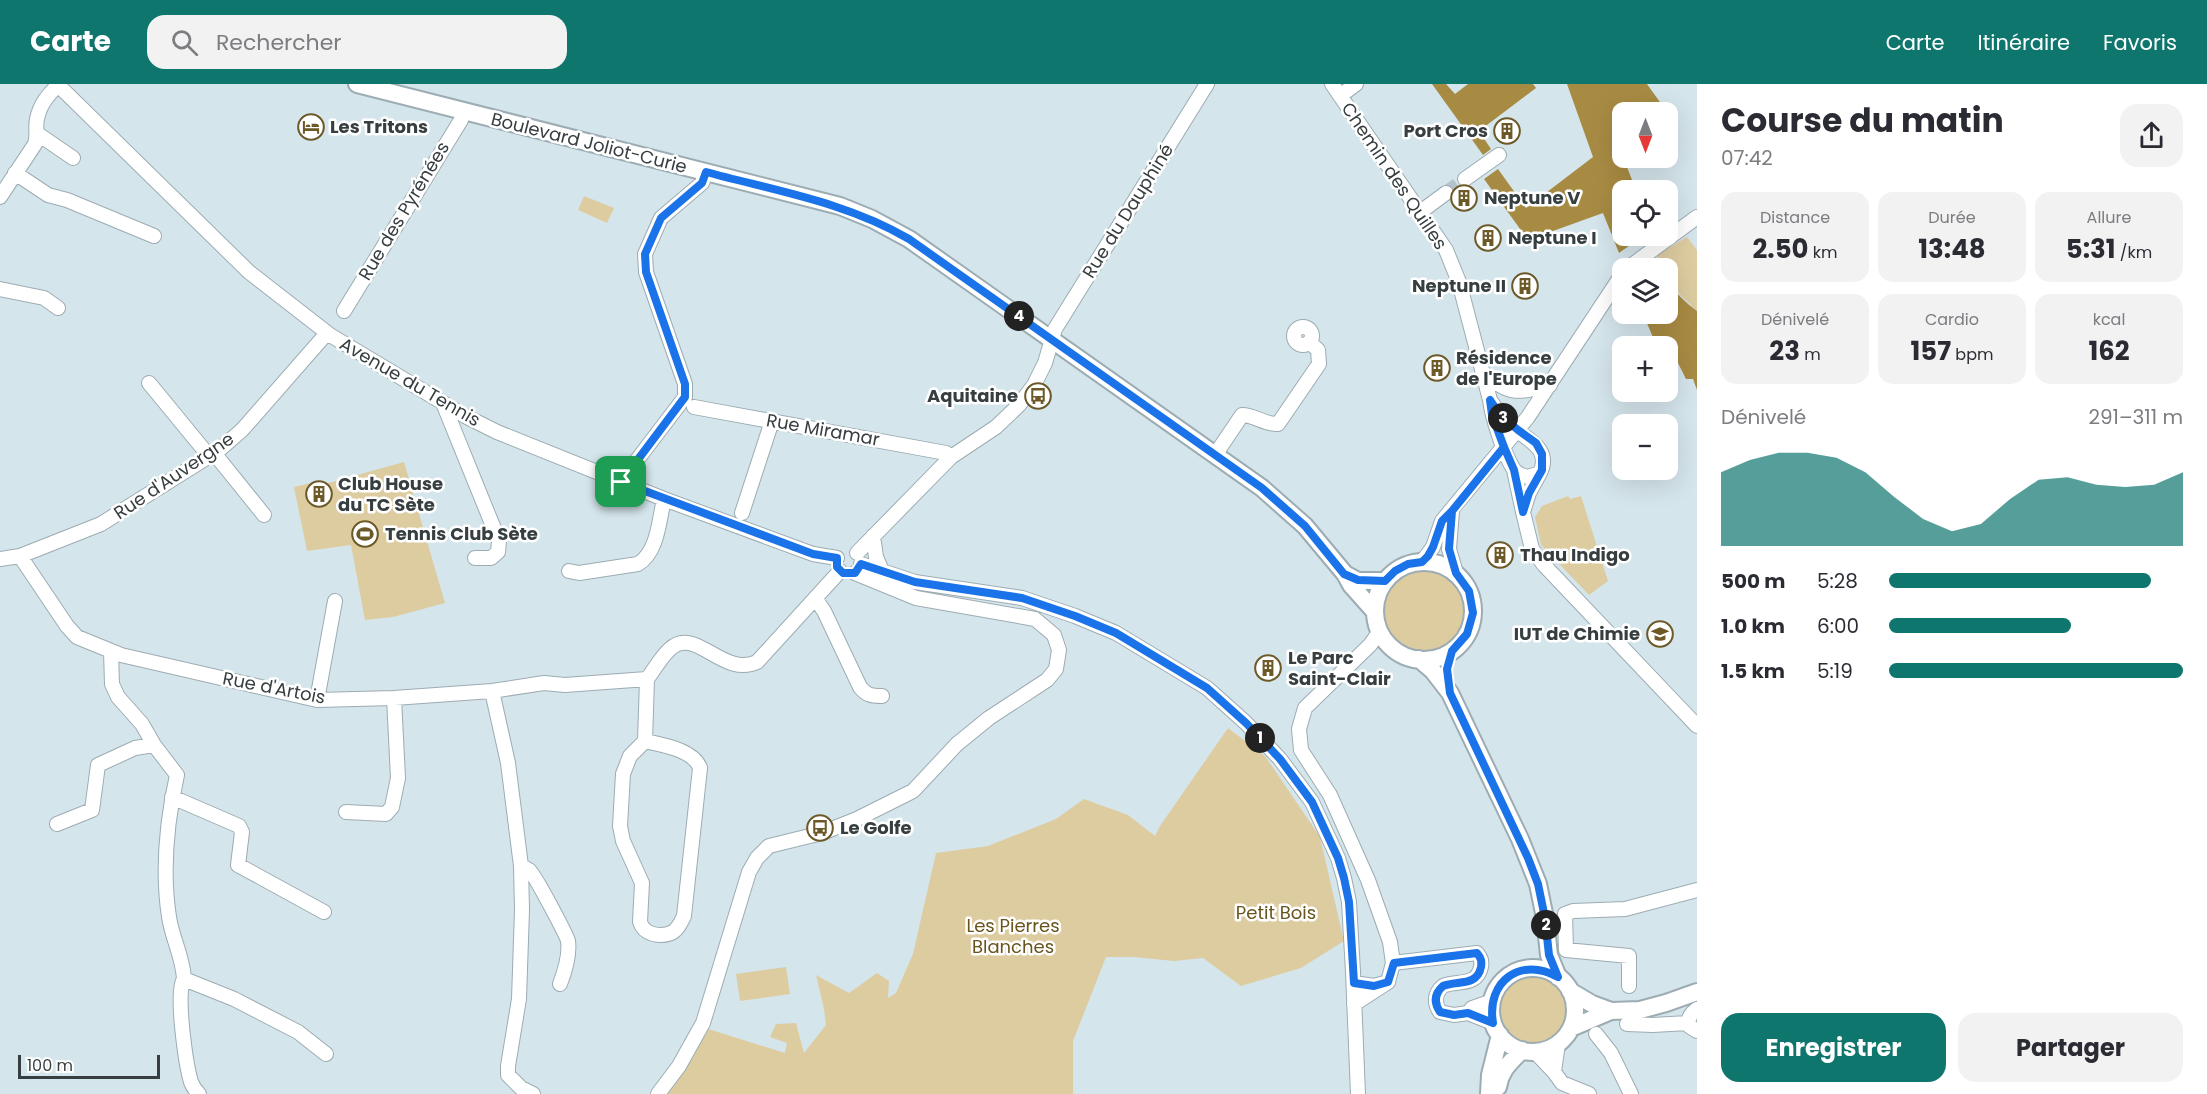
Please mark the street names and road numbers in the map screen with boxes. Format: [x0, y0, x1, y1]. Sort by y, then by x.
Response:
street label: Chemin des Quilles [1336, 97, 1453, 254]
street label: Boulevard Joliot-Curie [488, 106, 690, 179]
street label: Rue des Pyrénées [352, 137, 455, 285]
street label: Rue du Dauphiné [1076, 139, 1179, 283]
street label: Avenue du Tennis [335, 331, 485, 432]
street label: Rue Miramar [764, 407, 882, 452]
street label: Rue d'Auvergne [109, 426, 239, 525]
street label: Rue d'Artois [221, 665, 328, 710]

